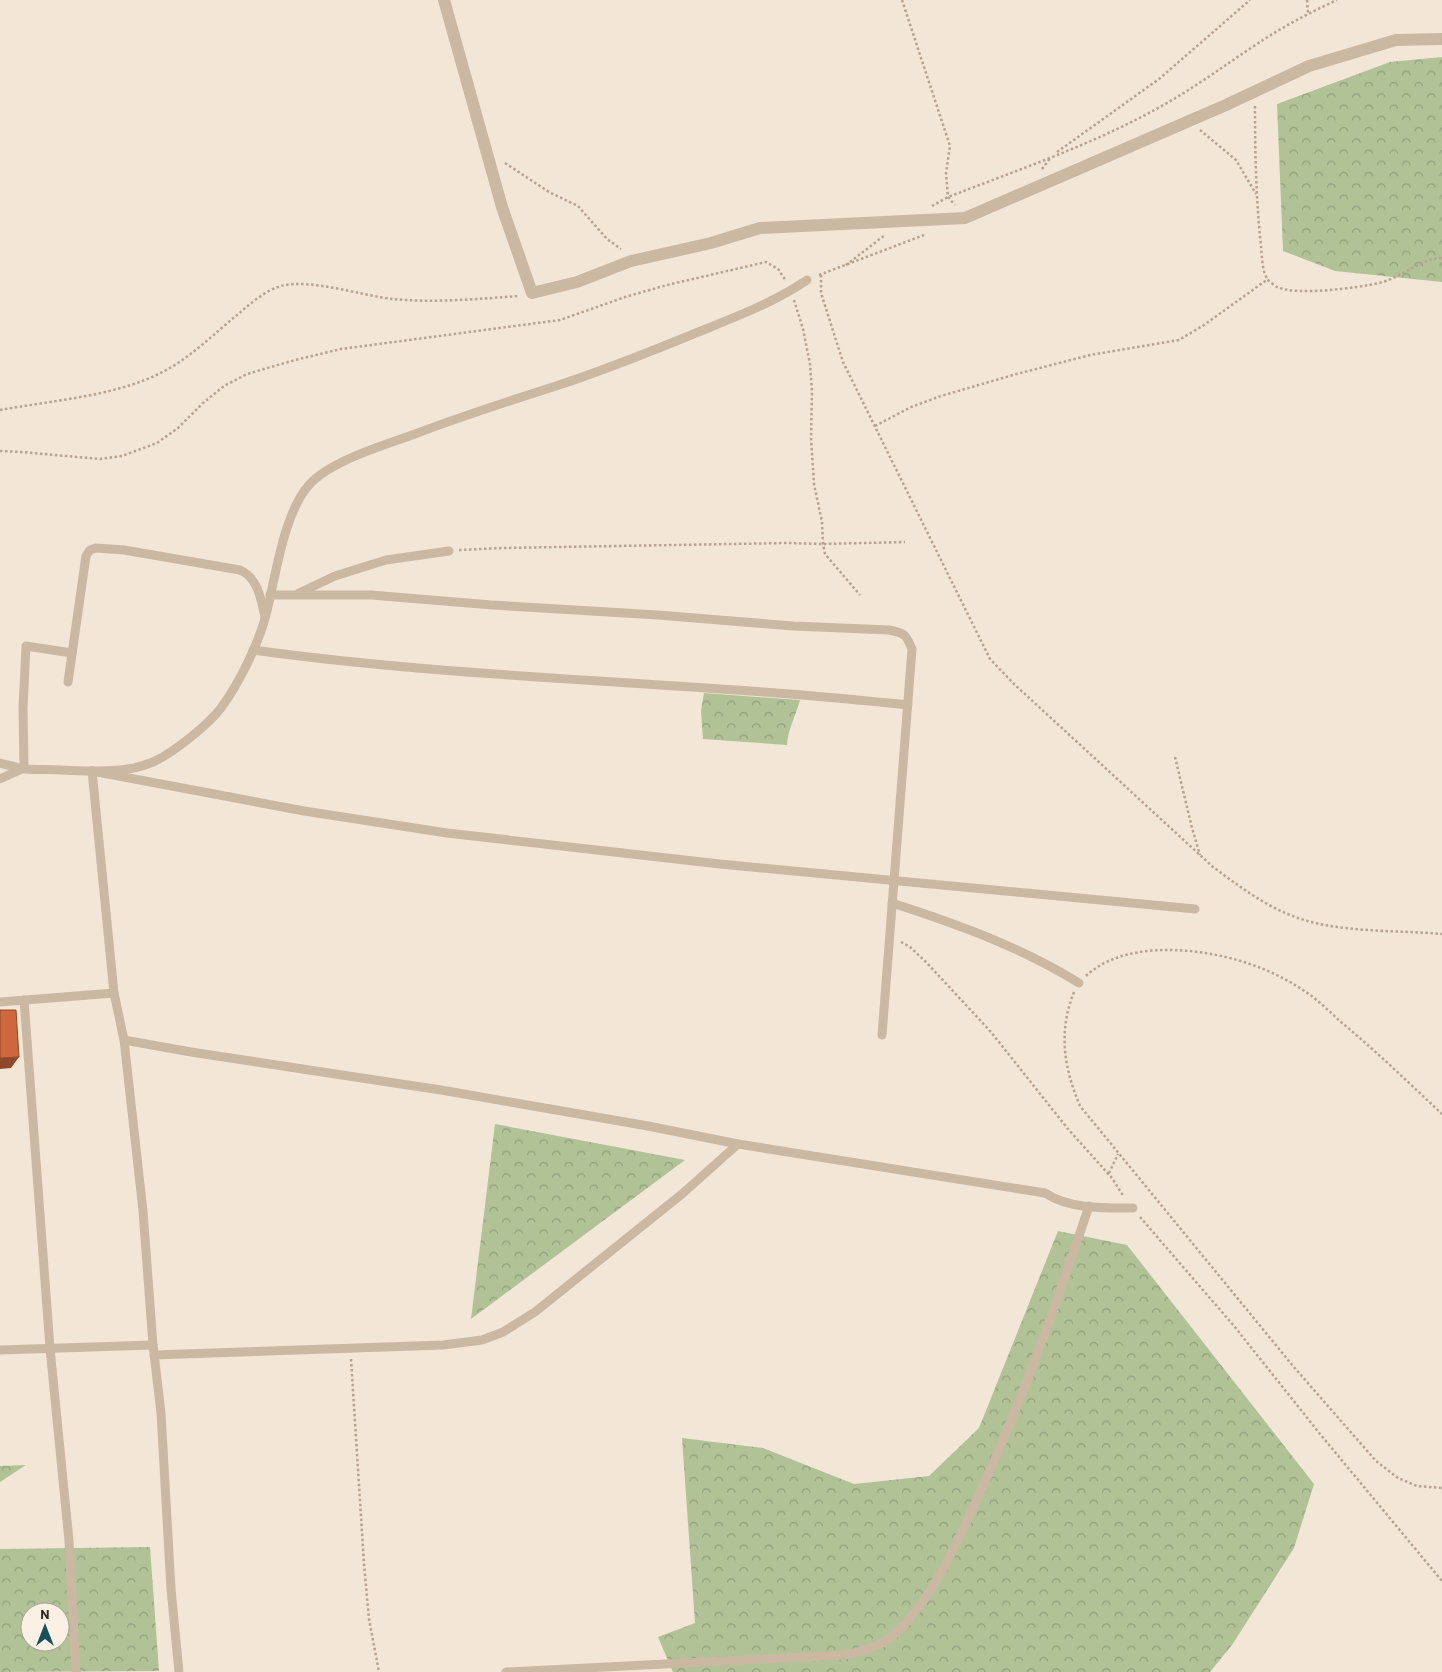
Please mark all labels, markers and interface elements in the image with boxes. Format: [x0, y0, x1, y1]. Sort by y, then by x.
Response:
north arrow [20, 1602, 70, 1652]
text: N [40, 1605, 50, 1622]

